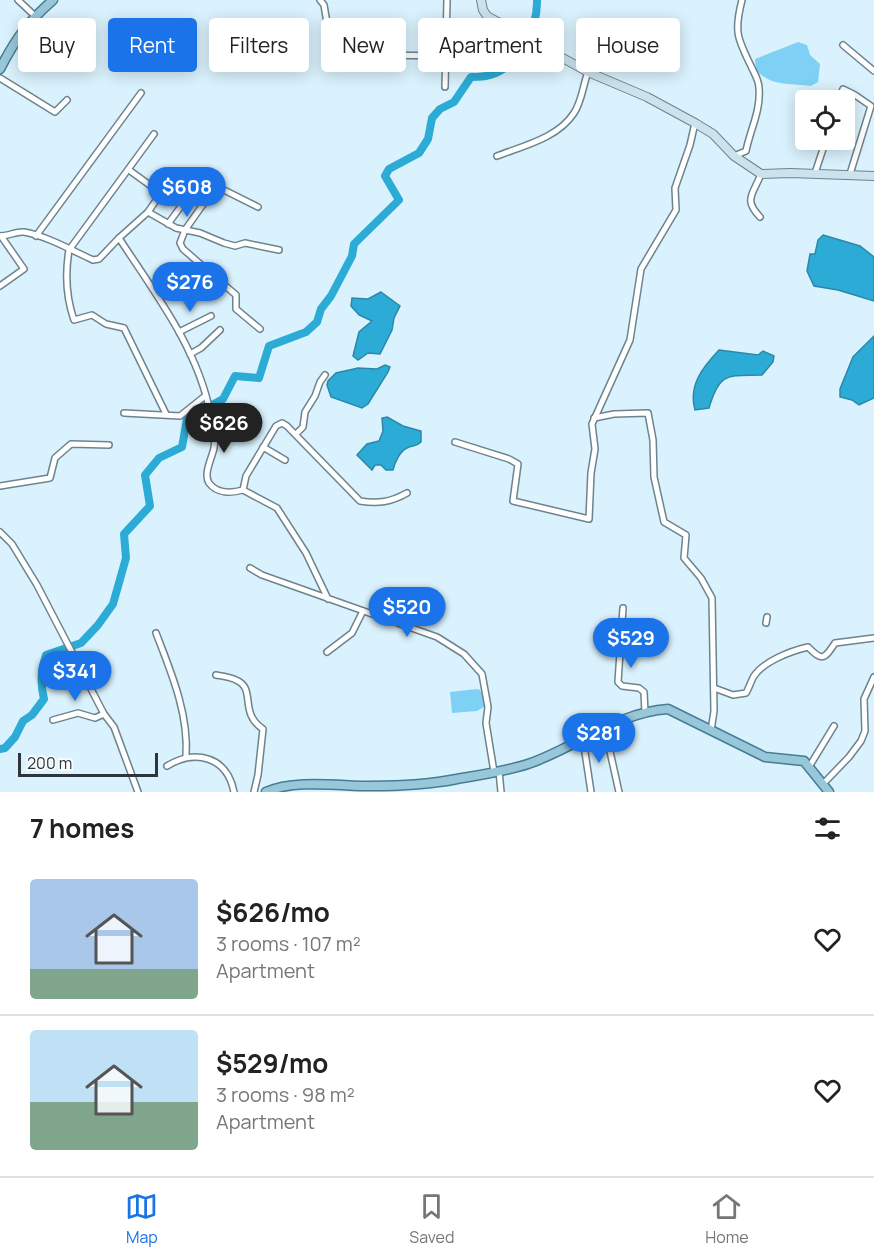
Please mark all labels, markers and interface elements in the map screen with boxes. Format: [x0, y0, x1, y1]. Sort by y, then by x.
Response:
chip: Buy [18, 18, 96, 72]
chip: Rent [108, 18, 197, 72]
chip: Filters [209, 18, 309, 72]
chip: New [321, 18, 406, 72]
chip: Apartment [418, 18, 564, 72]
chip: House [576, 18, 680, 72]
map controls [795, 90, 855, 150]
button: locate [795, 90, 855, 150]
pin: $608 [151, 167, 223, 218]
text: $608 [162, 173, 212, 200]
pin: $276 [154, 262, 226, 313]
text: $276 [166, 268, 214, 295]
pin: $626 [188, 403, 260, 454]
text: $626 [199, 409, 249, 436]
pin: $520 [371, 587, 443, 638]
text: $520 [383, 593, 431, 620]
pin: $529 [595, 618, 667, 669]
text: $529 [607, 624, 655, 651]
pin: $341 [39, 651, 111, 702]
text: $341 [52, 657, 98, 684]
pin: $281 [563, 713, 635, 764]
text: $281 [576, 719, 622, 746]
scale bar [18, 750, 158, 778]
text: 200 m [27, 752, 72, 774]
text: 7 homes [30, 810, 134, 846]
icon: filters [811, 812, 844, 845]
text: $626/mo [216, 894, 330, 930]
icon: home [78, 903, 150, 975]
icon: heart [811, 923, 844, 956]
text: 3 rooms · 107 m² [216, 930, 361, 957]
text: Apartment [216, 957, 315, 984]
text: $529/mo [216, 1045, 328, 1081]
icon: home [78, 1054, 150, 1126]
icon: heart [811, 1074, 844, 1107]
text: 3 rooms · 98 m² [216, 1081, 355, 1108]
text: Apartment [216, 1108, 315, 1135]
tab: Map [125, 1190, 158, 1248]
tab: Saved [409, 1190, 454, 1248]
tab: Home [705, 1190, 749, 1248]

